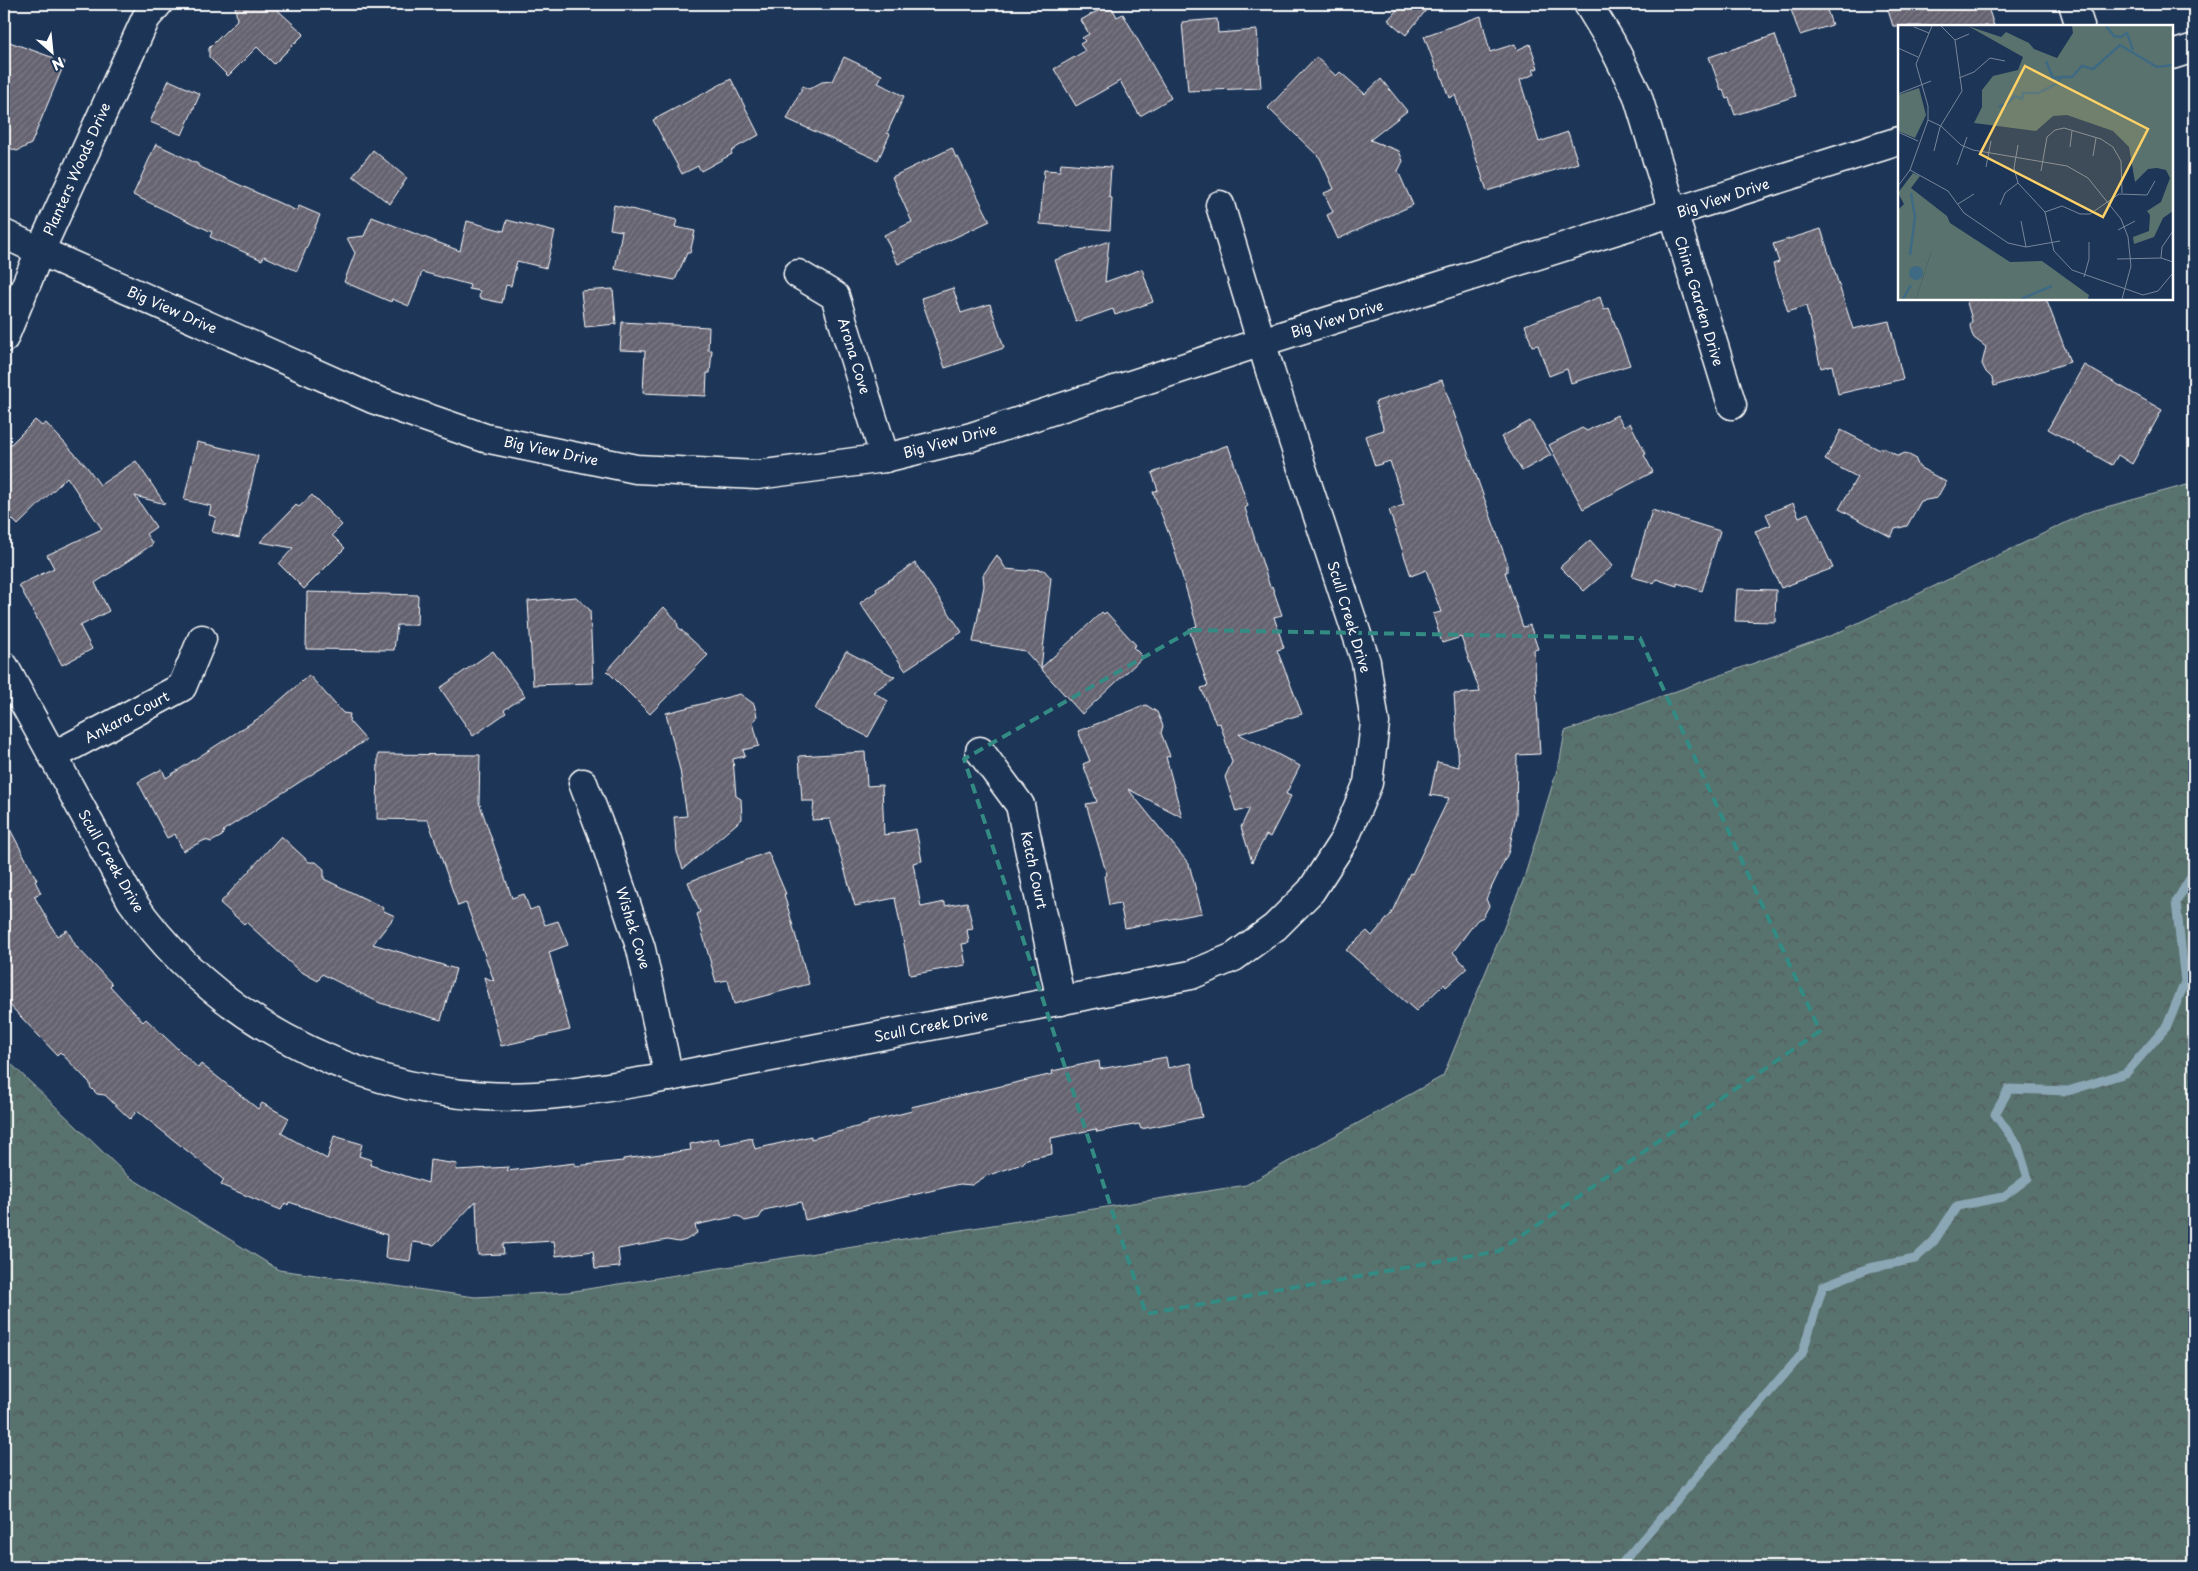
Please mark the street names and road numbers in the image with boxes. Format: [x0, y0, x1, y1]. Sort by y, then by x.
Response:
street label: Planters Woods Drive [38, 99, 115, 239]
street label: Big View Drive [1674, 173, 1772, 222]
street label: China Garden Drive [1670, 233, 1729, 369]
street label: Big View Drive [124, 280, 220, 339]
street label: Big View Drive [1288, 294, 1386, 343]
street label: Arona Cove [833, 315, 876, 397]
street label: Big View Drive [901, 418, 999, 463]
street label: Big View Drive [502, 430, 600, 471]
street label: Scull Creek Drive [1323, 558, 1376, 675]
street label: Ankara Court [81, 685, 173, 748]
street label: Scull Creek Drive [73, 805, 149, 916]
street label: Ketch Court [1016, 829, 1053, 911]
street label: Wishek Cove [611, 884, 656, 972]
street label: Scull Creek Drive [872, 1004, 990, 1047]

